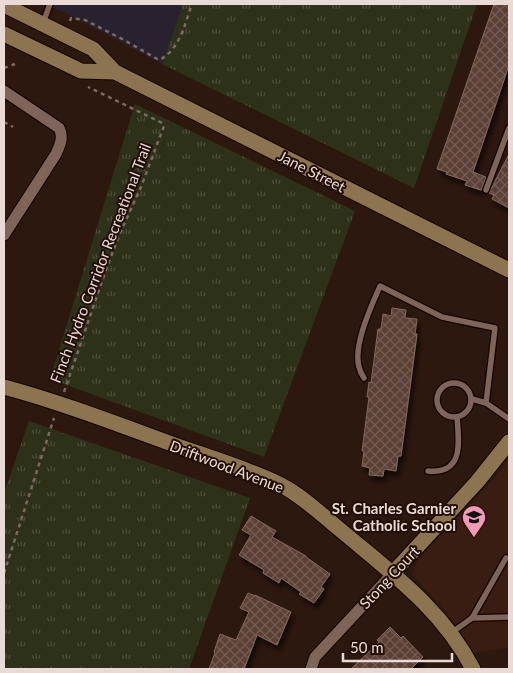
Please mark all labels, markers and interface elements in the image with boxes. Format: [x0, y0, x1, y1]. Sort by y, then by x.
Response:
street label: Finch Hydro Corridor Recreational Trail [46, 141, 154, 385]
street label: Jane Street [275, 146, 349, 196]
street label: Driftwood Avenue [167, 436, 287, 496]
place label: St. Charles Garnier Catholic School [332, 499, 456, 534]
school or university icon: St. Charles Garnier Catholic School [461, 504, 487, 538]
street label: Stong Court [355, 541, 423, 612]
scale bar [343, 630, 452, 662]
text: 50 m [350, 638, 384, 656]

